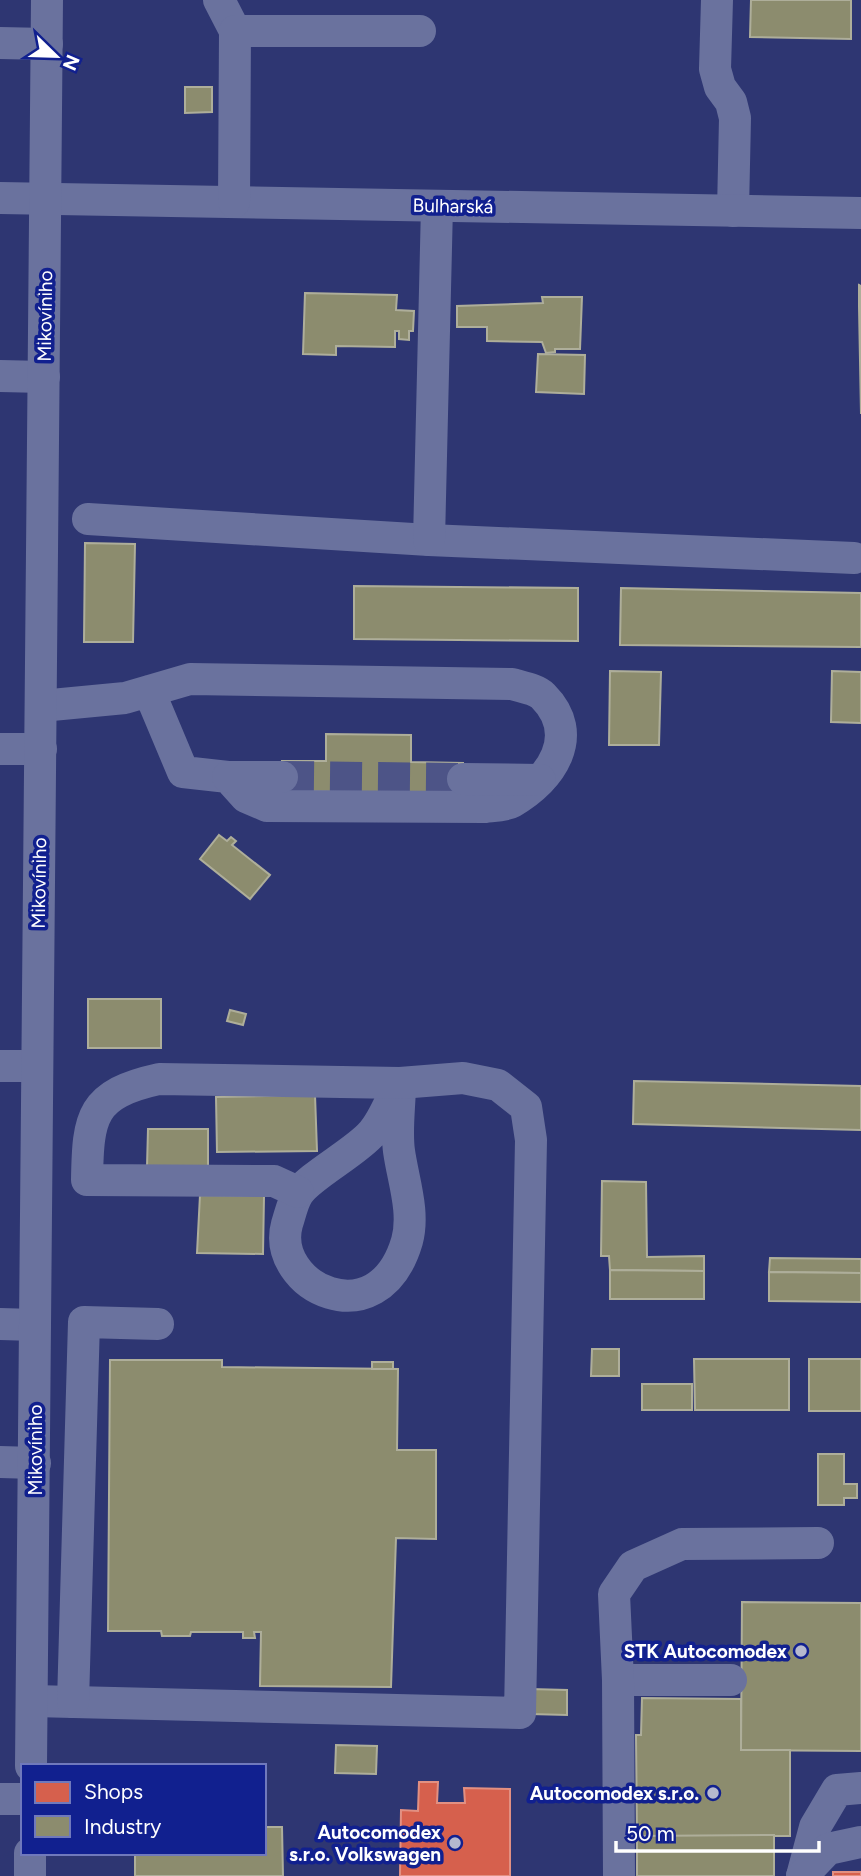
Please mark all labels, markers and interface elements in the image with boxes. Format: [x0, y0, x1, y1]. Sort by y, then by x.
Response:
north arrow [21, 21, 91, 91]
text: N [58, 51, 85, 74]
street label: Bulharská [412, 194, 494, 218]
street label: Mikovíniho [33, 270, 57, 362]
street label: Mikovíniho [27, 837, 51, 929]
street label: Mikovíniho [24, 1404, 47, 1496]
place label: STK Autocomodex [624, 1640, 787, 1663]
marker: STK Autocomodex [793, 1643, 809, 1659]
legend [21, 1764, 266, 1855]
text: Shops [84, 1779, 143, 1804]
place label: Autocomodex s.r.o. [530, 1782, 699, 1805]
marker: Autocomodex s.r.o. [705, 1785, 721, 1801]
scale bar [616, 1810, 819, 1854]
text: Industry [84, 1814, 161, 1839]
place label: Autocomodex s.r.o. Volkswagen [289, 1821, 441, 1866]
text: 50 m [626, 1821, 675, 1846]
marker: Autocomodex s.r.o. Volkswagen [447, 1835, 463, 1851]

